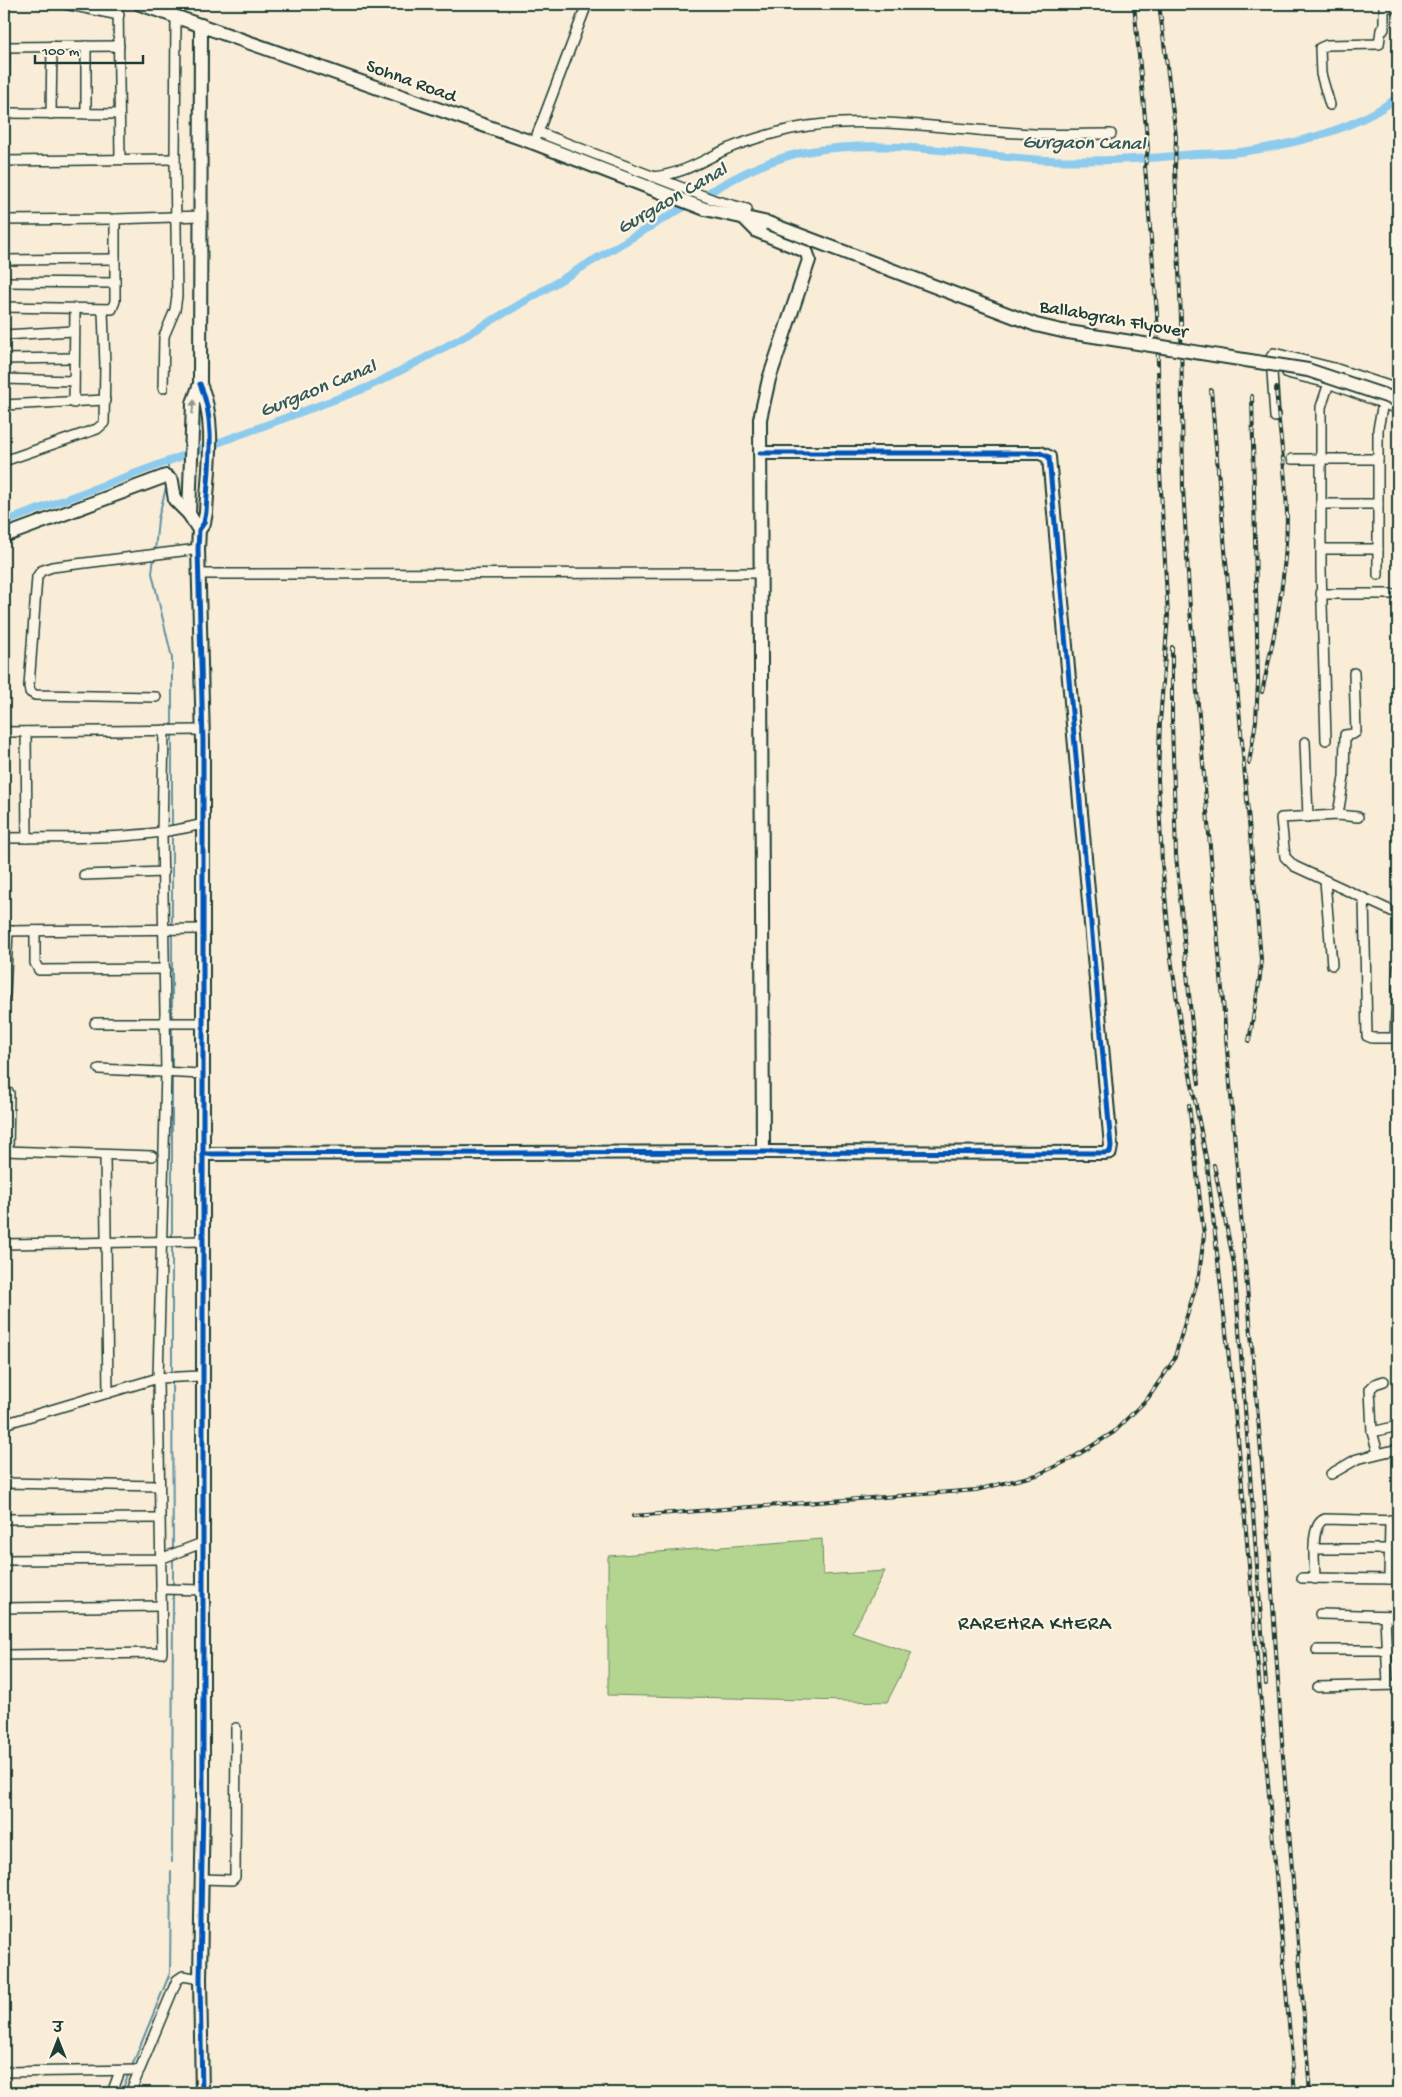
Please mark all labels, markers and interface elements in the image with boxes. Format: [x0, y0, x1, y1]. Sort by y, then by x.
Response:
scale bar [35, 32, 142, 64]
text: 100 m [41, 43, 80, 61]
street label: Sohna Road [362, 55, 461, 110]
water label: Gurgaon Canal [1022, 132, 1147, 157]
water label: Gurgaon Canal [614, 158, 733, 241]
street label: Ballabgrah Flyover [1037, 296, 1191, 345]
water label: Gurgaon Canal [257, 356, 381, 424]
one-way arrow [189, 398, 197, 414]
district label: RAREHRA KHERA [958, 1614, 1112, 1637]
north arrow [32, 2014, 82, 2064]
text: उ [51, 2021, 64, 2038]

